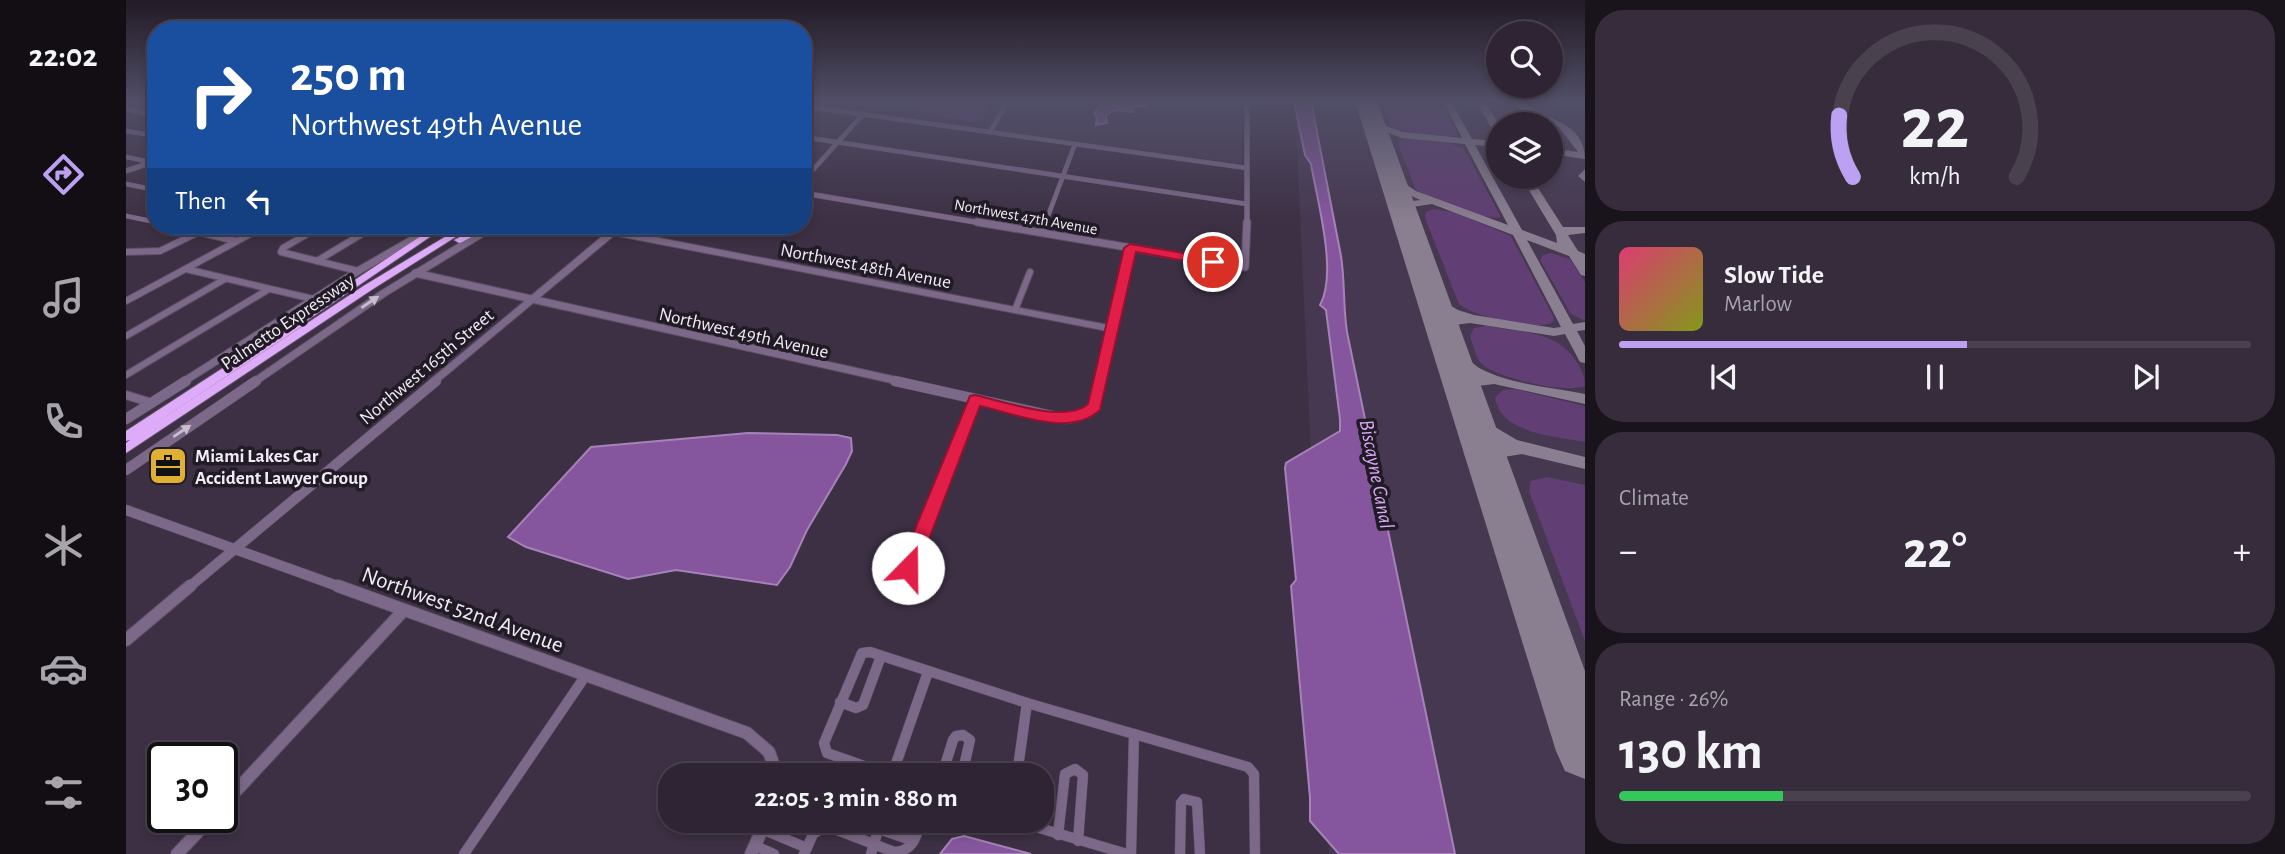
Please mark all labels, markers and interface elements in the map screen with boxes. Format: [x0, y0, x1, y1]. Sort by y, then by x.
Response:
map controls [1486, 21, 1563, 189]
button: search [1486, 21, 1563, 98]
text: 22:02 [28, 40, 98, 72]
icon: right [175, 49, 266, 140]
text: 250 m [290, 51, 407, 100]
text: 22 [1901, 89, 1969, 162]
text: Northwest 49th Avenue [290, 109, 582, 141]
button: layers [1486, 112, 1563, 189]
icon: directions [39, 150, 88, 199]
text: km/h [1909, 163, 1961, 188]
icon: left [240, 182, 278, 220]
text: Then [175, 188, 226, 214]
street label: Northwest 47th Avenue [953, 196, 1099, 237]
pin [1183, 232, 1243, 292]
street label: Northwest 48th Avenue [779, 241, 953, 292]
icon: arrive [1194, 243, 1232, 281]
text: Slow Tide [1724, 262, 1824, 288]
street label: Palmetto Expressway [218, 271, 358, 374]
icon: music [39, 273, 88, 322]
text: Marlow [1724, 293, 1792, 316]
one-way arrow [361, 295, 379, 309]
street label: Northwest 49th Avenue [657, 305, 830, 362]
street label: Northwest 165th Street [356, 306, 497, 428]
icon: previous [1705, 358, 1743, 396]
icon: pause [1916, 358, 1954, 396]
icon: next [2127, 358, 2165, 396]
icon: phone [39, 397, 88, 446]
water label: Biscayne Canal [1356, 418, 1397, 531]
one-way arrow [173, 424, 191, 438]
office icon: Miami Lakes Car Accident Lawyer Group [147, 445, 189, 487]
place label: Miami Lakes Car Accident Lawyer Group [195, 447, 368, 488]
text: Climate [1619, 487, 1689, 510]
icon: climate [39, 521, 88, 570]
text: 22° [1903, 525, 1967, 577]
position arrow [871, 531, 945, 605]
text: − [1619, 533, 1637, 571]
text: + [2233, 533, 2251, 571]
street label: Northwest 52nd Avenue [359, 563, 566, 658]
icon: car [39, 644, 88, 693]
text: Range · 26% [1619, 688, 1728, 711]
text: 130 km [1619, 726, 1763, 778]
speed limit sign: 30 [147, 742, 238, 833]
icon: filters [39, 768, 88, 817]
text: 22:05 · 3 min · 880 m [754, 785, 958, 811]

